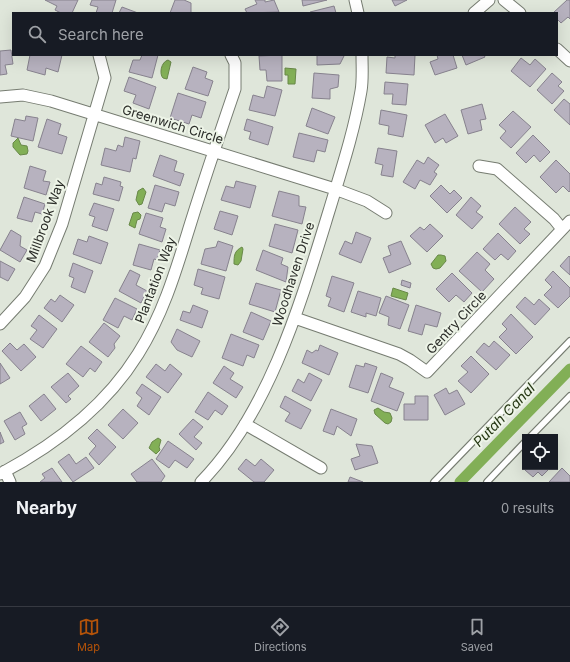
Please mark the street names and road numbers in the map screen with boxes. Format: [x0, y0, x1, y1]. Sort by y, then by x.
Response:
street label: Greenwich Circle [120, 101, 226, 147]
street label: Millbrook Way [23, 177, 67, 265]
street label: Woodhaven Drive [269, 220, 317, 328]
street label: Plantation Way [131, 235, 179, 325]
street label: Gentry Circle [423, 287, 489, 357]

